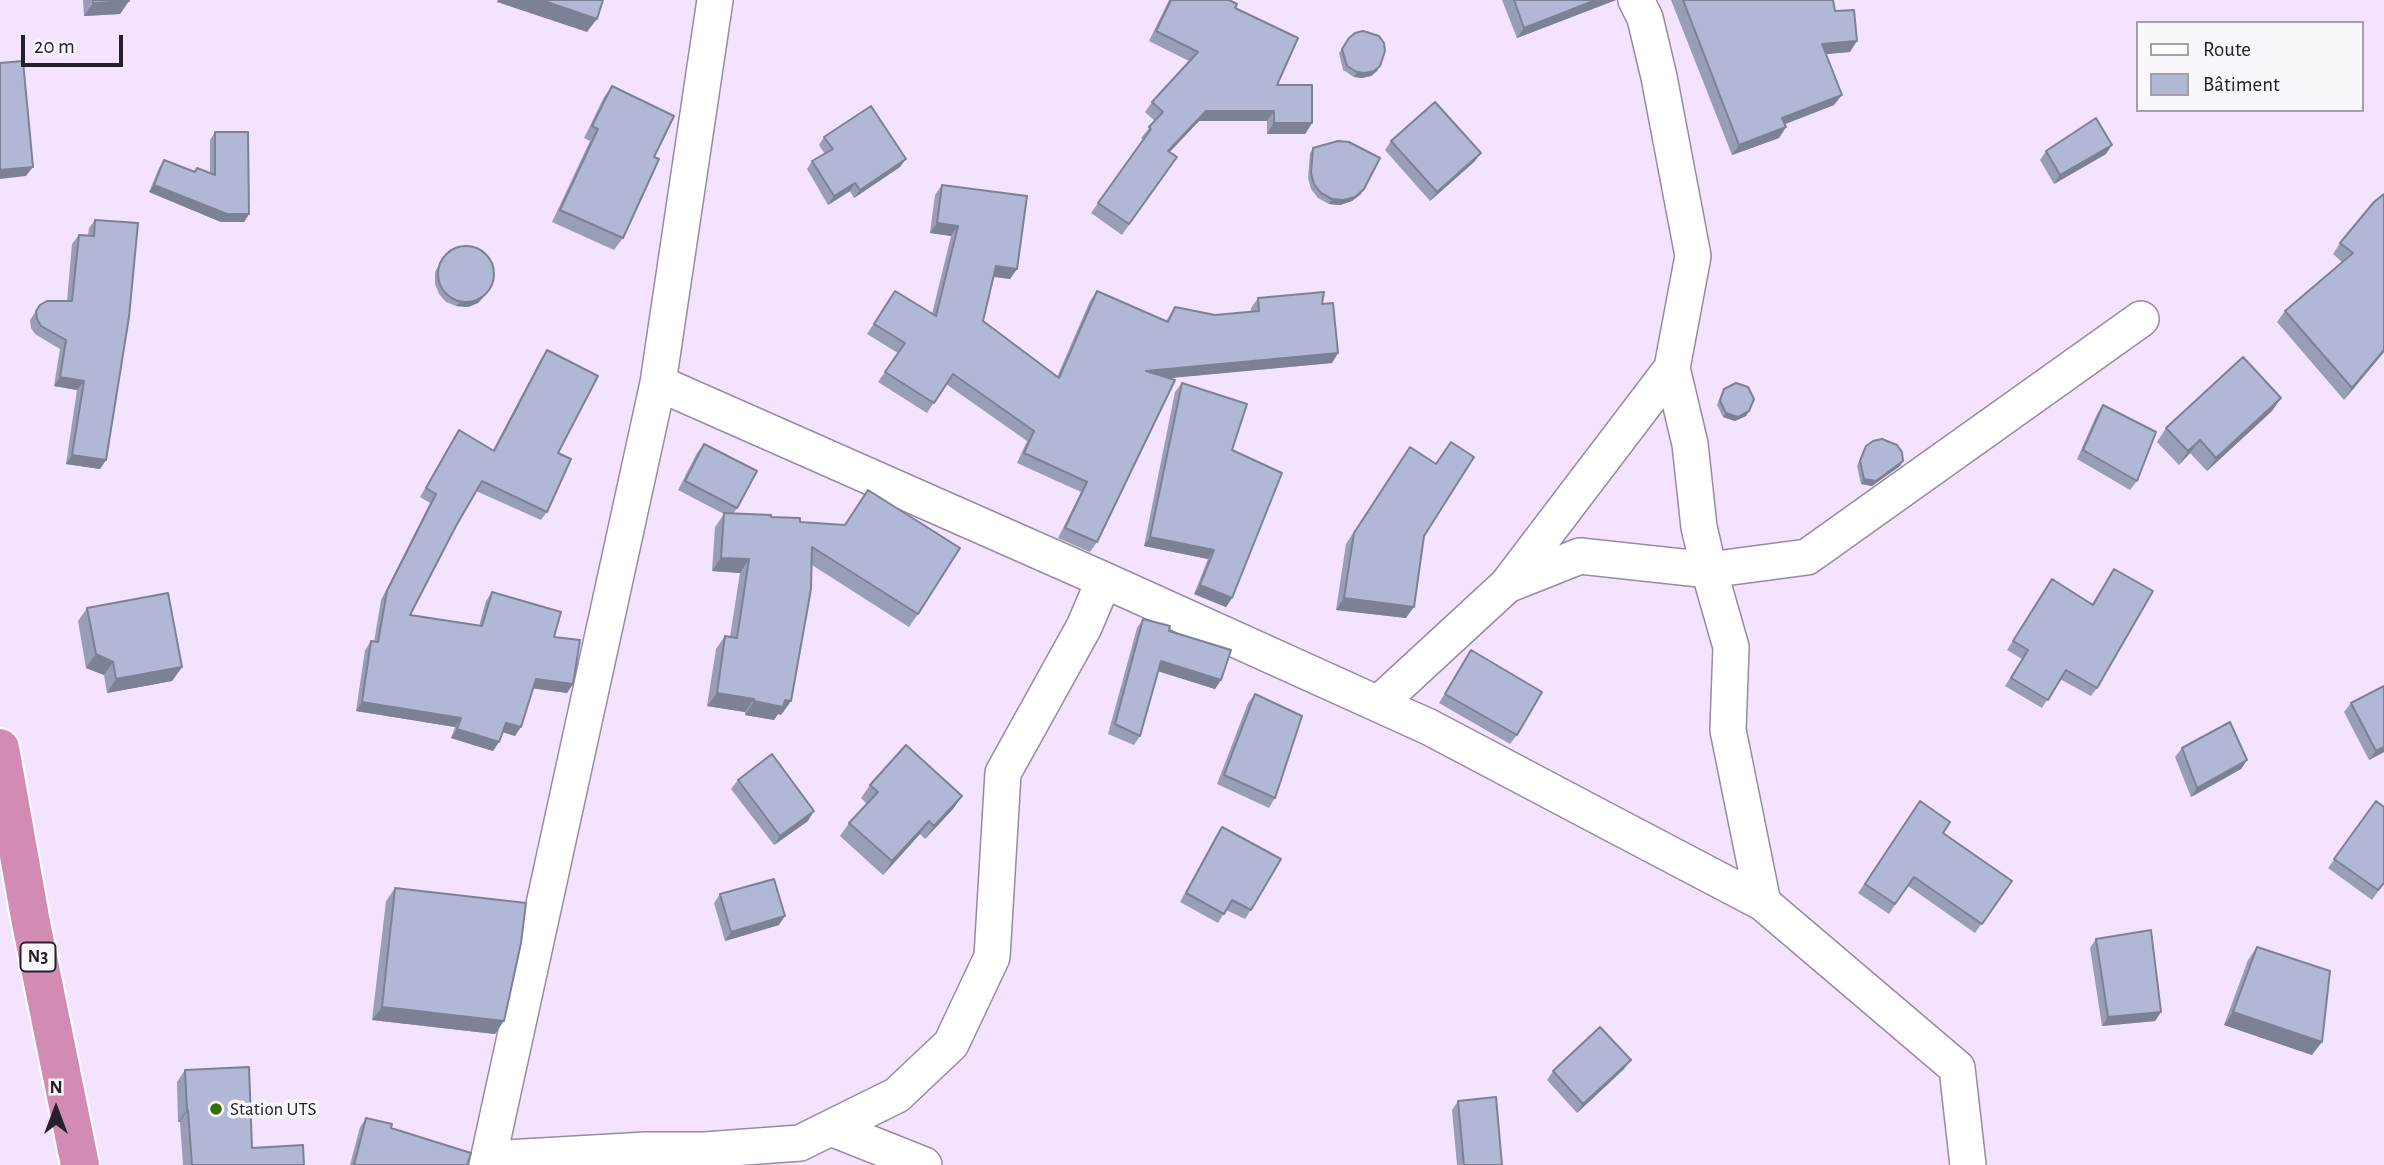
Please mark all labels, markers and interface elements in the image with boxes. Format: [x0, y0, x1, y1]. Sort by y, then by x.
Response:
scale bar [24, 21, 126, 65]
legend [2136, 21, 2363, 112]
text: 20 m [34, 36, 75, 57]
text: Route [2203, 39, 2251, 60]
text: Bâtiment [2203, 74, 2280, 95]
road number: N3 [20, 942, 56, 972]
north arrow [21, 1074, 91, 1144]
text: N [49, 1078, 63, 1097]
place label: Station UTS [230, 1098, 316, 1120]
marker: Station UTS [208, 1101, 224, 1117]

